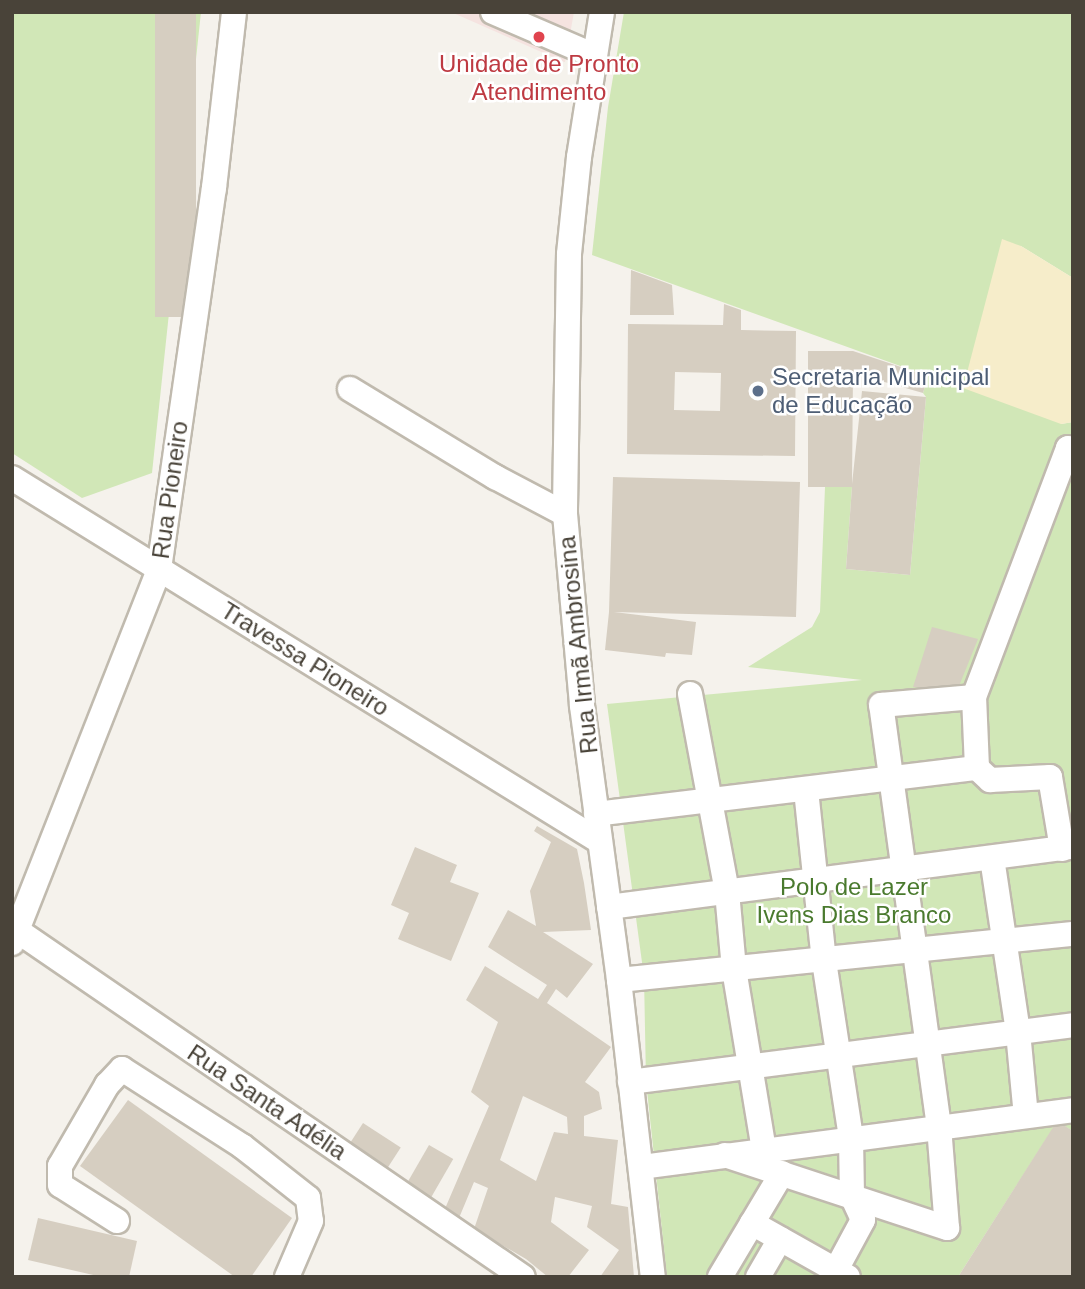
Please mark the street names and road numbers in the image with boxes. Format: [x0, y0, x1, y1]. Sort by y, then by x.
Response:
street label: Rua Pioneiro [146, 419, 194, 561]
street label: Rua Irmã Ambrosina [552, 534, 604, 756]
street label: Travessa Pioneiro [216, 596, 394, 722]
street label: Rua Santa Adélia [182, 1038, 352, 1166]

